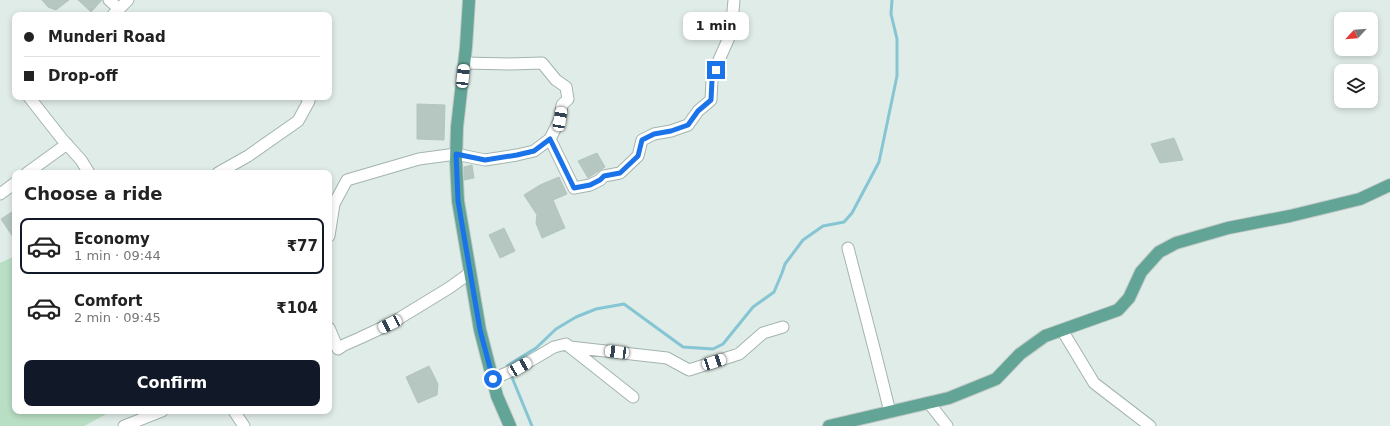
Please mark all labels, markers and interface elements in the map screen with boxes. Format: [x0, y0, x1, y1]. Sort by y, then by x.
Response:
callout: 1 min [683, 12, 749, 40]
north arrow [1334, 12, 1378, 56]
map controls [1334, 12, 1378, 108]
text: 1 min [696, 18, 736, 33]
text: Munderi Road [48, 28, 166, 46]
route end [707, 61, 725, 79]
car [456, 63, 470, 89]
button: layers [1334, 64, 1378, 108]
text: Drop-off [48, 67, 118, 85]
car [552, 106, 568, 132]
text: Choose a ride [24, 183, 163, 204]
icon: car [26, 228, 62, 264]
text: Economy [74, 230, 150, 248]
text: ₹77 [287, 237, 318, 255]
text: 1 min · 09:44 [74, 248, 161, 263]
icon: car [26, 290, 62, 326]
text: Comfort [74, 292, 142, 310]
text: ₹104 [276, 299, 318, 317]
text: 2 min · 09:45 [74, 310, 161, 325]
car [377, 313, 403, 335]
car [604, 345, 630, 359]
car [701, 353, 727, 371]
car [507, 356, 533, 378]
button: Confirm [24, 360, 320, 406]
route start [484, 370, 502, 388]

